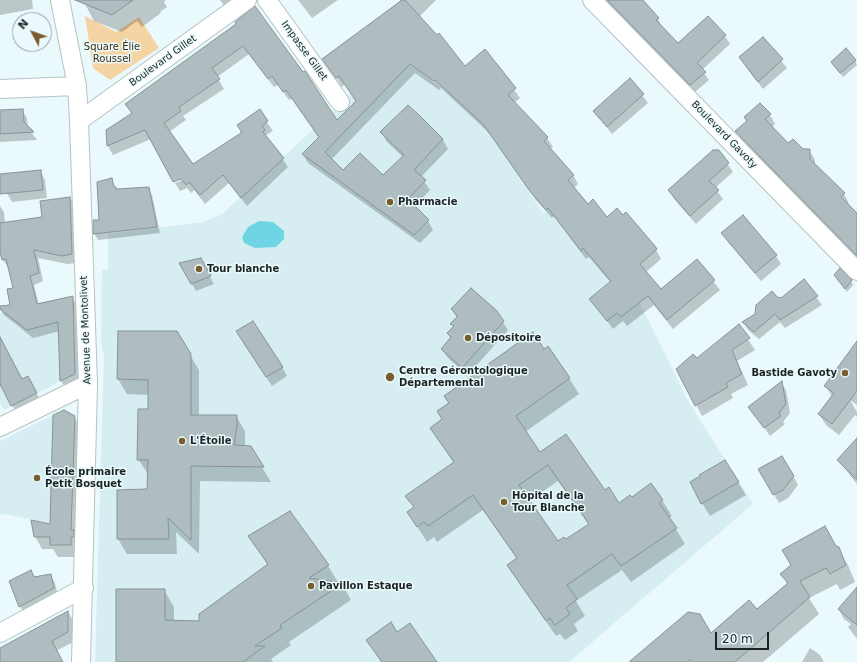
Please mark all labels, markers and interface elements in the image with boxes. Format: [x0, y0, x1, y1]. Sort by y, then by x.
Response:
north arrow [12, 12, 52, 52]
text: N [15, 17, 31, 32]
street label: Impasse Gillet [278, 19, 330, 83]
street label: Boulevard Gillet [127, 33, 199, 89]
park label: Square Élie Roussel [84, 41, 140, 64]
street label: Boulevard Gavoty [689, 99, 759, 171]
place label: Pharmacie [398, 196, 457, 208]
marker: Pharmacie [385, 197, 395, 207]
place label: Tour blanche [207, 263, 279, 275]
marker: Tour blanche [194, 264, 204, 274]
street label: Avenue de Montolivet [78, 275, 94, 385]
place label: Dépositoire [476, 332, 541, 344]
marker: Dépositoire [463, 333, 473, 343]
place label: Centre Gérontologique Départemental [399, 365, 528, 388]
place label: Bastide Gavoty [751, 367, 837, 379]
marker: Bastide Gavoty [840, 368, 850, 378]
marker: Centre Gérontologique Départemental [384, 371, 396, 383]
place label: L'Étoile [190, 435, 232, 447]
marker: L'Étoile [177, 436, 187, 446]
place label: École primaire Petit Bosquet [45, 466, 126, 490]
marker: École primaire Petit Bosquet [32, 473, 42, 483]
place label: Hôpital de la Tour Blanche [512, 490, 585, 514]
marker: Hôpital de la Tour Blanche [499, 497, 509, 507]
place label: Pavillon Estaque [319, 580, 412, 592]
marker: Pavillon Estaque [306, 581, 316, 591]
scale bar [717, 624, 771, 650]
text: 20 m [722, 632, 753, 646]

